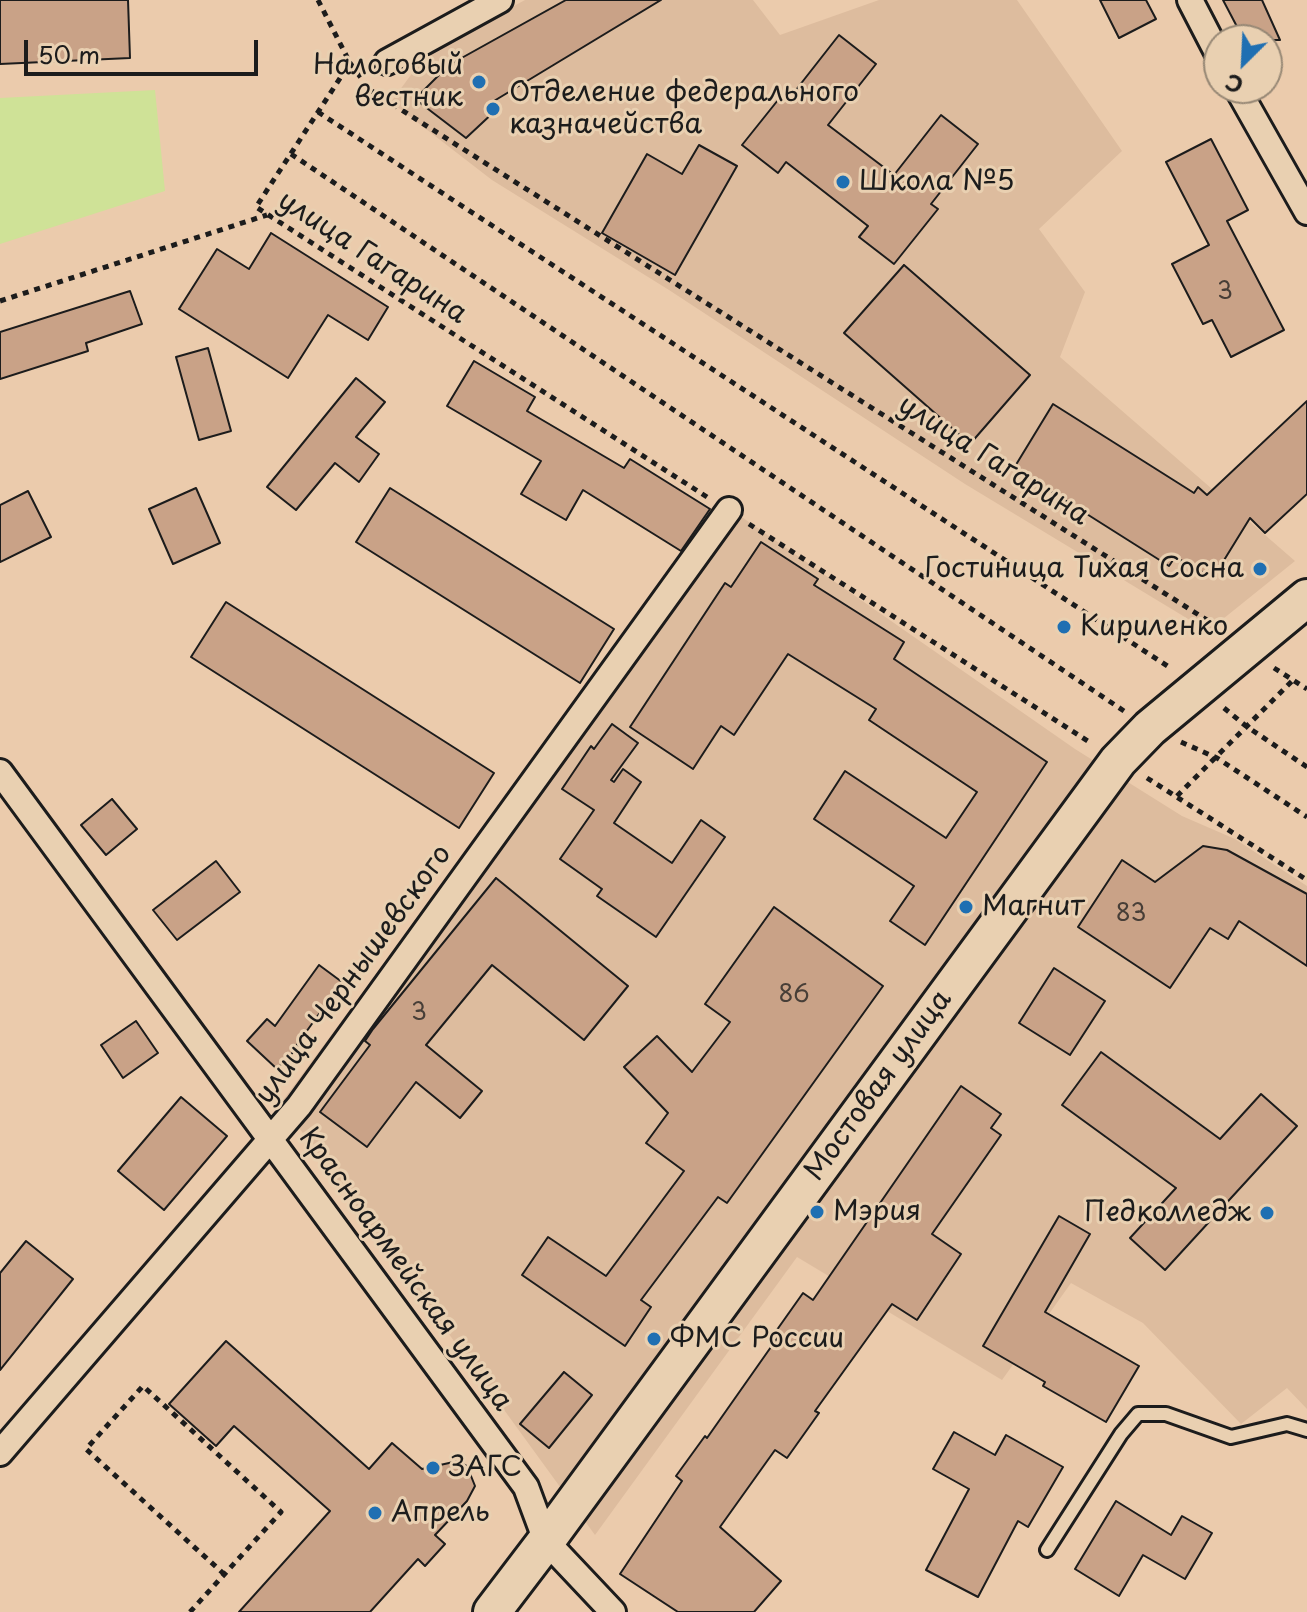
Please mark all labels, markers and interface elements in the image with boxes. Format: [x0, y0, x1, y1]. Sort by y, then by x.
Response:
scale bar [28, 24, 262, 74]
north arrow [1203, 24, 1283, 104]
text: 50 m [38, 36, 100, 72]
place label: Налоговый вестник [313, 49, 463, 115]
text: С [1220, 66, 1248, 103]
marker: Налоговый вестник [470, 73, 488, 91]
place label: Отделение федерального казначейства [509, 76, 859, 142]
marker: Отделение федерального казначейства [484, 100, 502, 118]
place label: Школа №5 [859, 165, 1015, 199]
marker: Школа №5 [834, 173, 852, 191]
street label: улица Гагарина [271, 184, 473, 332]
house number: 3 [1217, 278, 1233, 306]
street label: улица Гагарина [891, 389, 1095, 533]
place label: Гостиница Тихая Сосна [924, 552, 1244, 586]
marker: Гостиница Тихая Сосна [1251, 560, 1269, 578]
place label: Кириленко [1080, 610, 1228, 644]
marker: Кириленко [1055, 618, 1073, 636]
street label: улица Чернышевского [249, 839, 459, 1111]
place label: Магнит [982, 890, 1084, 924]
marker: Магнит [957, 898, 975, 916]
house number: 83 [1116, 900, 1146, 928]
house number: 86 [778, 981, 810, 1009]
street label: Мостовая улица [799, 984, 959, 1188]
house number: 3 [411, 999, 427, 1027]
street label: Красноармейская улица [291, 1122, 519, 1418]
place label: Мэрия [833, 1195, 921, 1229]
place label: Педколледж [1084, 1196, 1251, 1230]
marker: Мэрия [808, 1203, 826, 1221]
marker: Педколледж [1258, 1204, 1276, 1222]
place label: ФМС России [670, 1322, 844, 1356]
marker: ФМС России [645, 1330, 663, 1348]
place label: ЗАГС [449, 1451, 522, 1485]
marker: ЗАГС [424, 1459, 442, 1477]
place label: Апрель [391, 1496, 490, 1530]
marker: Апрель [366, 1504, 384, 1522]

